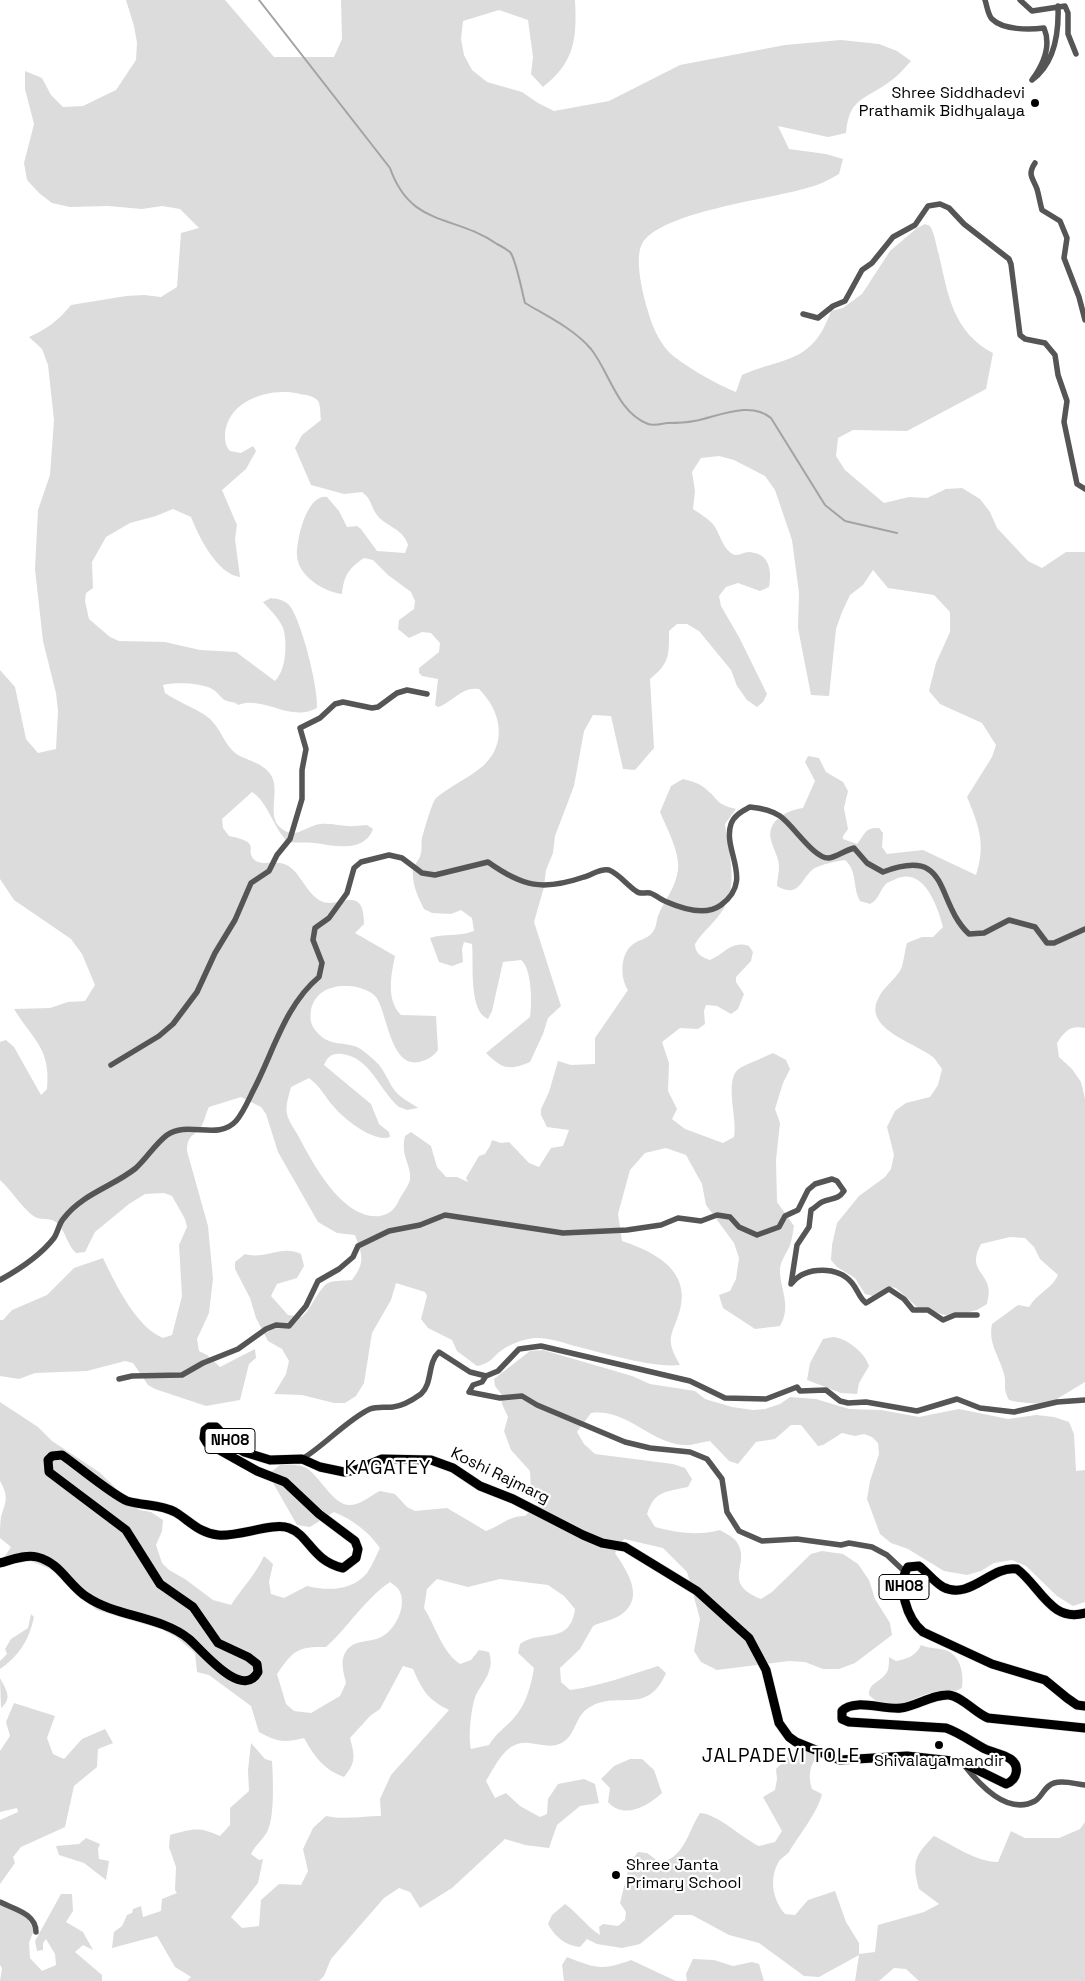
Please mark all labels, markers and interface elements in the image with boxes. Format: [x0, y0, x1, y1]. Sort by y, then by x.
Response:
place label: Shree Siddhadevi Prathamik Bidhyalaya [859, 84, 1025, 122]
marker: Shree Siddhadevi Prathamik Bidhyalaya [1029, 97, 1041, 109]
road number: NH08 [205, 1428, 255, 1454]
street label: Koshi Rajmarg [447, 1444, 553, 1508]
district label: KAGATEY [344, 1458, 432, 1480]
road number: NH08 [879, 1574, 929, 1600]
marker: Shivalaya mandir [933, 1739, 945, 1751]
district label: JALPADEVI TOLE [700, 1746, 862, 1768]
place label: Shivalaya mandir [874, 1752, 1004, 1772]
place label: Shree Janta Primary School [626, 1856, 741, 1894]
marker: Shree Janta Primary School [610, 1869, 622, 1881]

